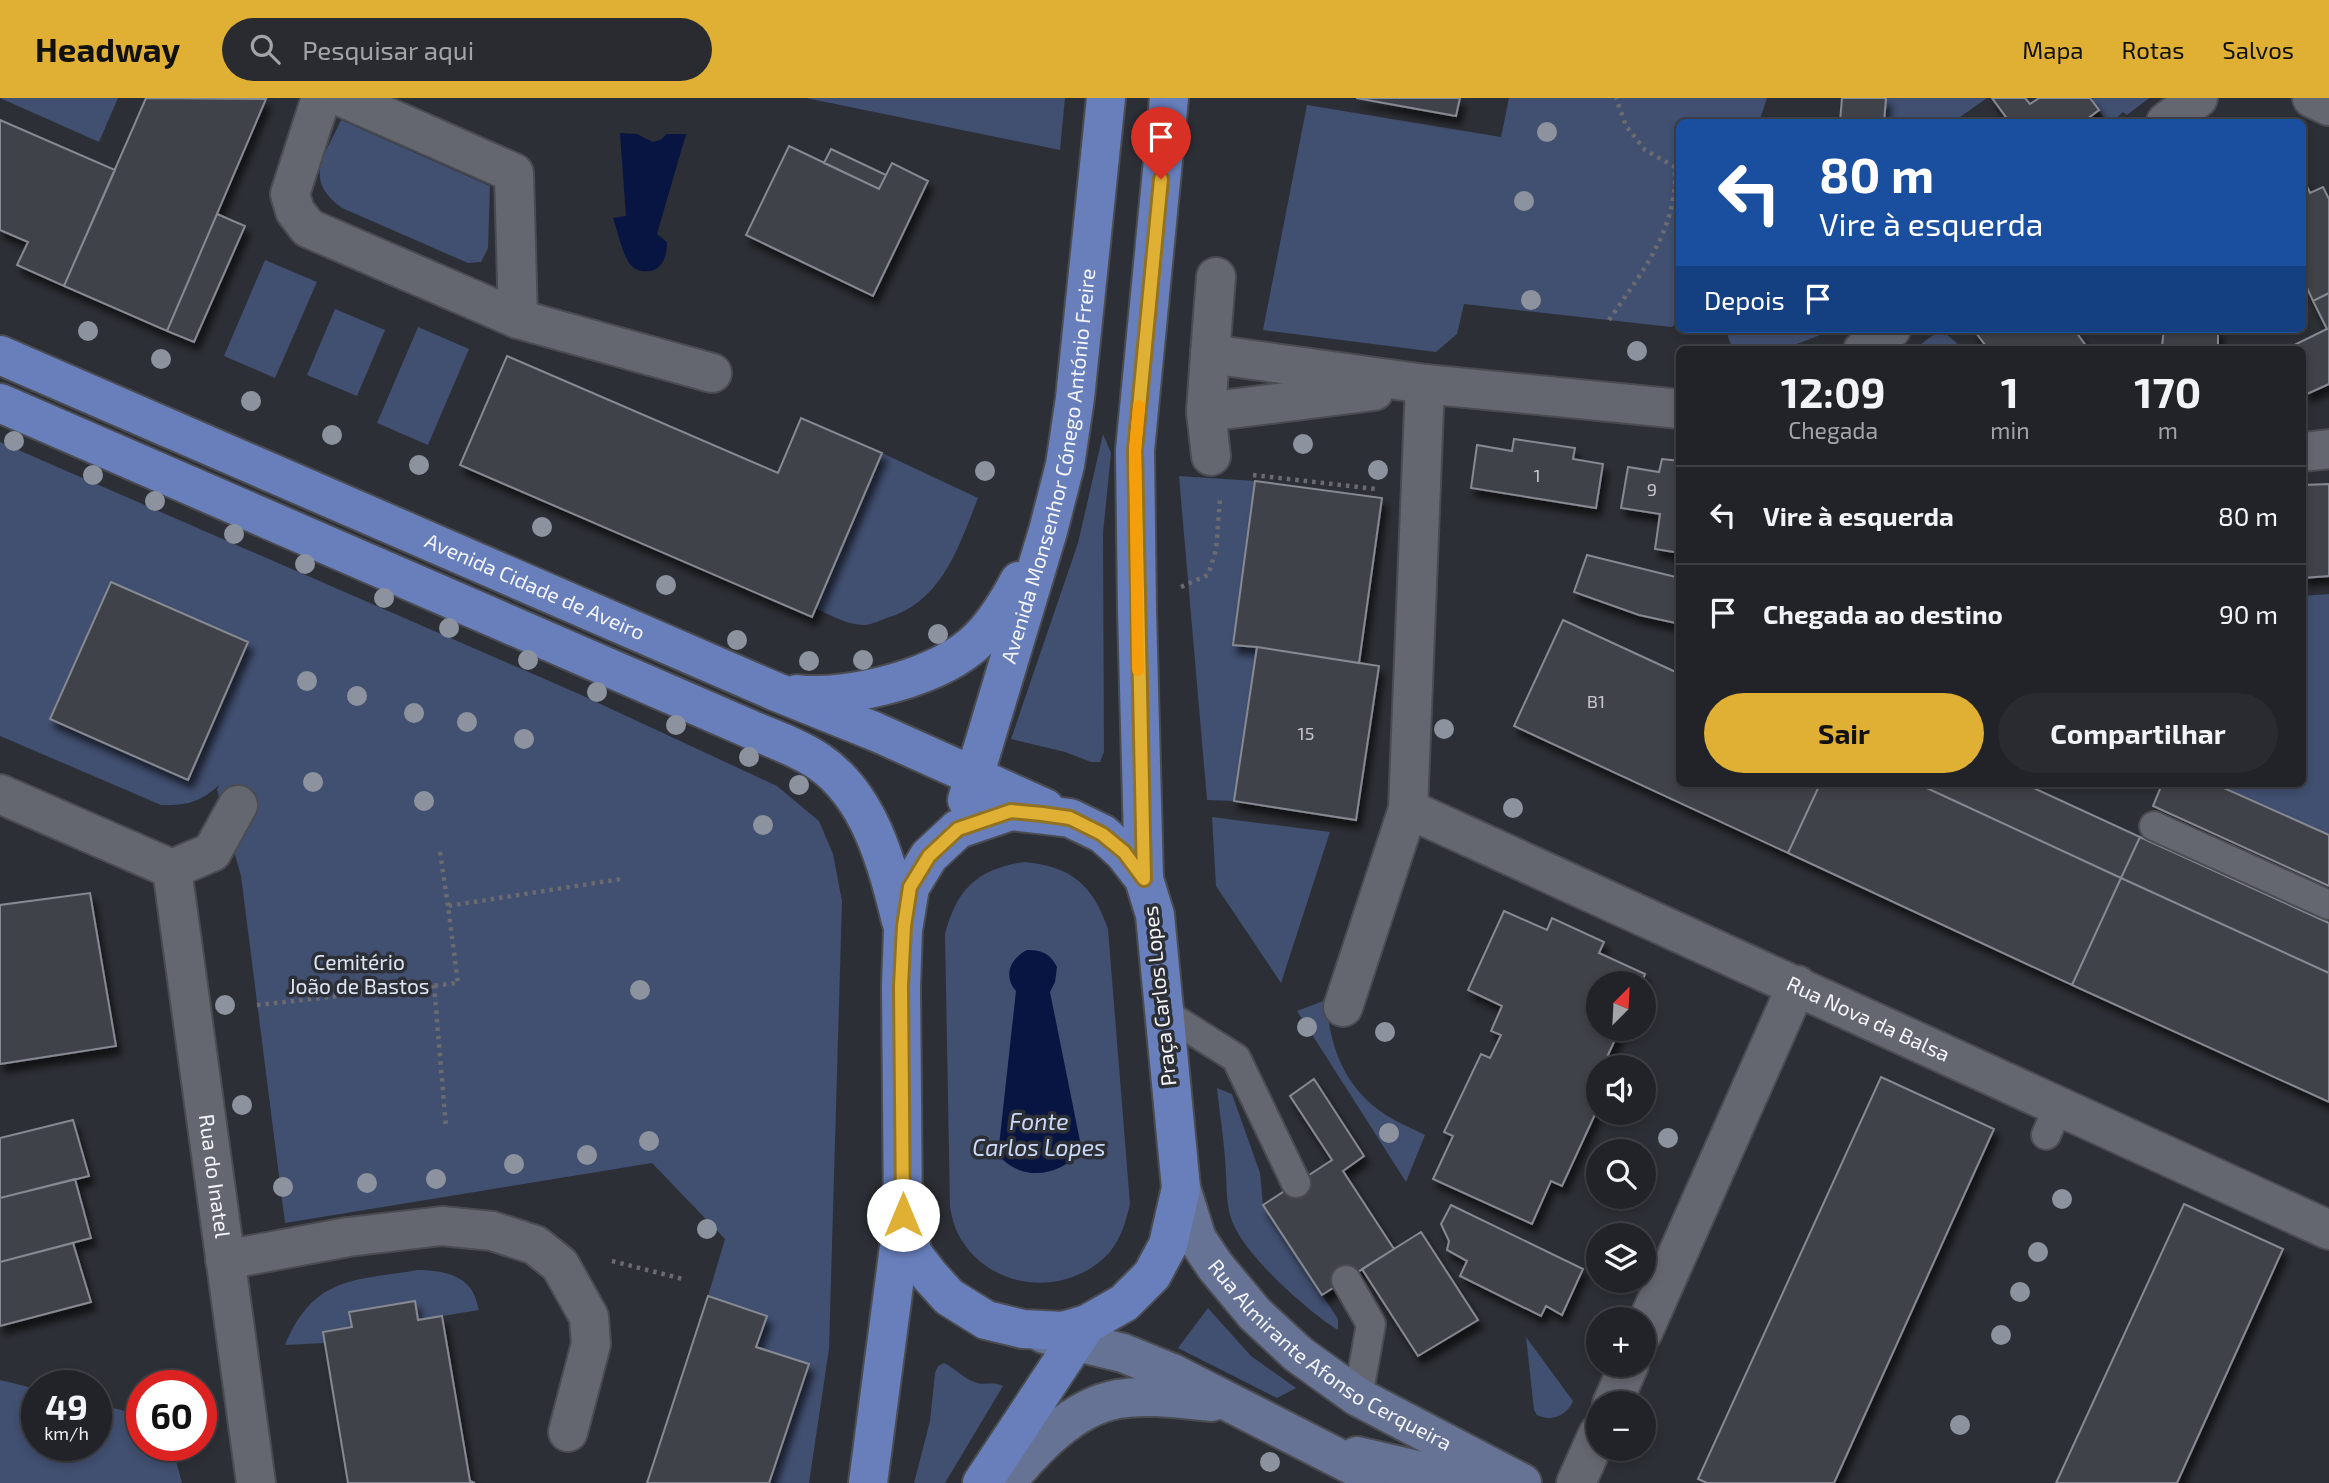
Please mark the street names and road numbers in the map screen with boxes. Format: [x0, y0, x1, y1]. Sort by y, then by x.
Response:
street label: Avenida Monsenhor Cónego António Freire [995, 267, 1099, 666]
street label: Avenida Cidade de Aveiro [422, 527, 649, 644]
street label: Praça Carlos Lopes [1137, 905, 1182, 1087]
street label: Rua Nova da Balsa [1783, 970, 1954, 1066]
street label: Rua do Inatel [195, 1112, 236, 1240]
street label: Rua Almirante Afonso Cerqueira [1204, 1254, 1456, 1455]

